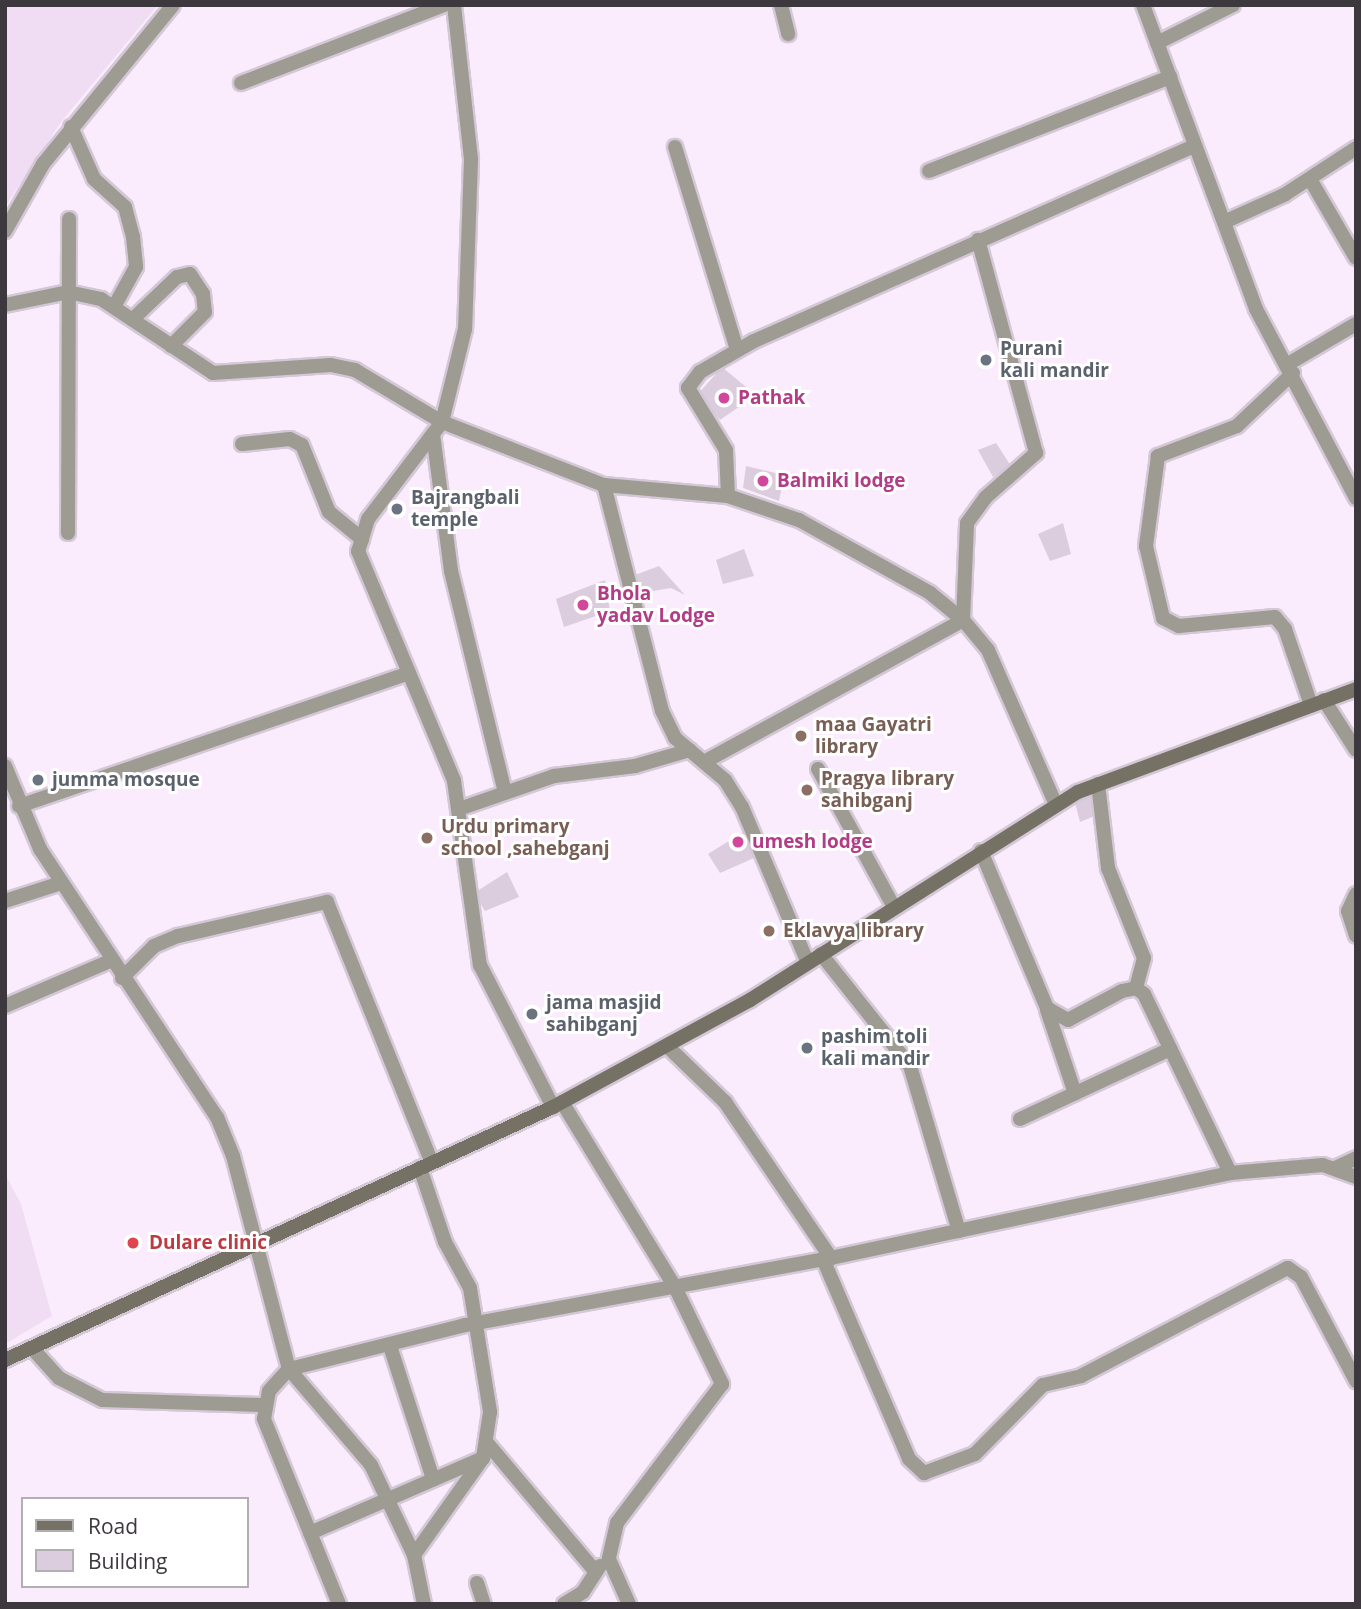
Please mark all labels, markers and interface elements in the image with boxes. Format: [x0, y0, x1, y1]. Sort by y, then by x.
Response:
place label: Purani kali mandir [1000, 338, 1109, 382]
marker: Purani kali mandir [978, 352, 994, 368]
place label: Pathak [738, 387, 805, 409]
marker: Pathak [716, 390, 732, 406]
place label: Balmiki lodge [777, 470, 906, 492]
marker: Balmiki lodge [755, 473, 771, 489]
place label: Bajrangbali temple [411, 487, 519, 531]
marker: Bajrangbali temple [389, 501, 405, 517]
place label: Bhola yadav Lodge [597, 583, 715, 627]
marker: Bhola yadav Lodge [575, 597, 591, 613]
place label: maa Gayatri library [815, 714, 932, 758]
marker: maa Gayatri library [793, 728, 809, 744]
place label: Pragya library sahibganj [821, 768, 954, 812]
place label: jumma mosque [52, 769, 200, 791]
marker: jumma mosque [30, 772, 46, 788]
marker: Pragya library sahibganj [799, 782, 815, 798]
place label: Urdu primary school ,sahebganj [441, 816, 610, 860]
marker: Urdu primary school ,sahebganj [419, 830, 435, 846]
place label: umesh lodge [752, 831, 873, 853]
marker: umesh lodge [730, 834, 746, 850]
place label: Eklavya library [783, 920, 924, 942]
marker: Eklavya library [761, 923, 777, 939]
place label: jama masjid sahibganj [546, 992, 662, 1036]
marker: jama masjid sahibganj [524, 1006, 540, 1022]
place label: pashim toli kali mandir [821, 1026, 930, 1070]
marker: pashim toli kali mandir [799, 1040, 815, 1056]
place label: Dulare clinic [149, 1232, 267, 1254]
marker: Dulare clinic [123, 1233, 143, 1253]
legend [21, 1497, 248, 1588]
text: Road [88, 1512, 138, 1540]
text: Building [88, 1547, 167, 1575]

